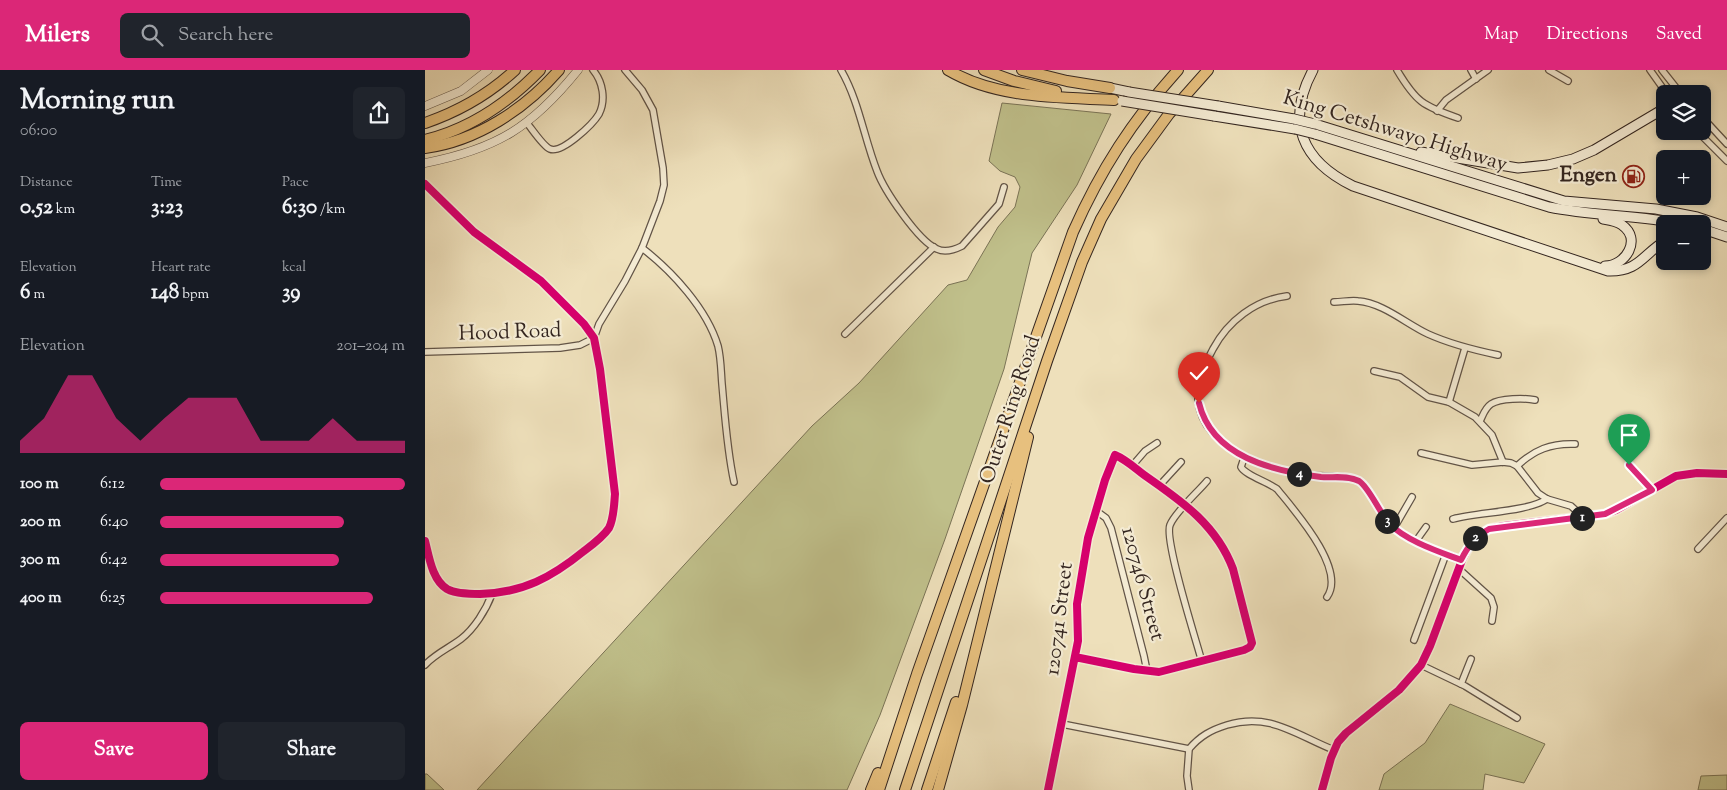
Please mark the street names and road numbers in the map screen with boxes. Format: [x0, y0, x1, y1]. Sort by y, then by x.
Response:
street label: King Cetshwayo Highway [1279, 84, 1511, 181]
street label: Hood Road [458, 316, 562, 350]
street label: Outer Ring Road [973, 332, 1049, 488]
street label: 120746 Street [1112, 524, 1172, 644]
street label: 120741 Street [1038, 561, 1082, 677]

